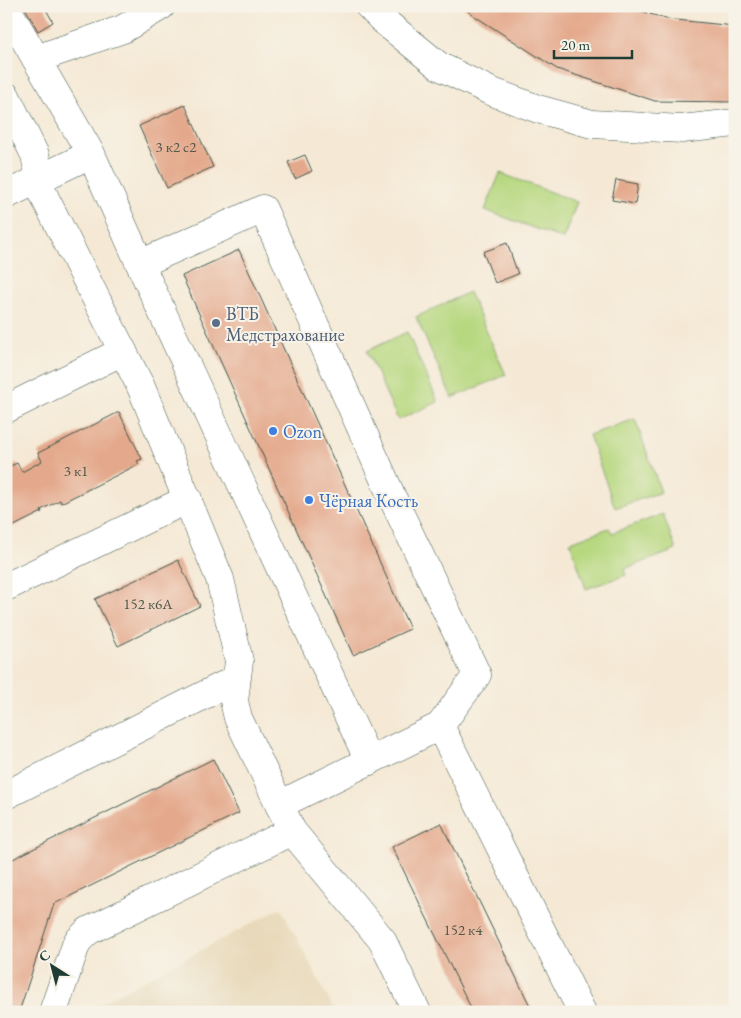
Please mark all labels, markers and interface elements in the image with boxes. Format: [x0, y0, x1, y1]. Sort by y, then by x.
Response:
scale bar [554, 28, 631, 60]
text: 20 m [561, 35, 590, 54]
house number: 3 к2 с2 [156, 137, 197, 156]
place label: ВТБ Медстрахование [226, 302, 345, 346]
marker: ВТБ Медстрахование [210, 317, 222, 329]
place label: Ozon [283, 420, 322, 443]
marker: Ozon [267, 425, 279, 437]
house number: 3 к1 [64, 461, 88, 480]
place label: Чёрная Кость [319, 489, 418, 512]
marker: Чёрная Кость [303, 494, 315, 506]
house number: 152 к6А [123, 594, 173, 613]
house number: 152 к4 [444, 920, 483, 939]
north arrow [28, 940, 78, 990]
text: С [35, 945, 54, 966]

